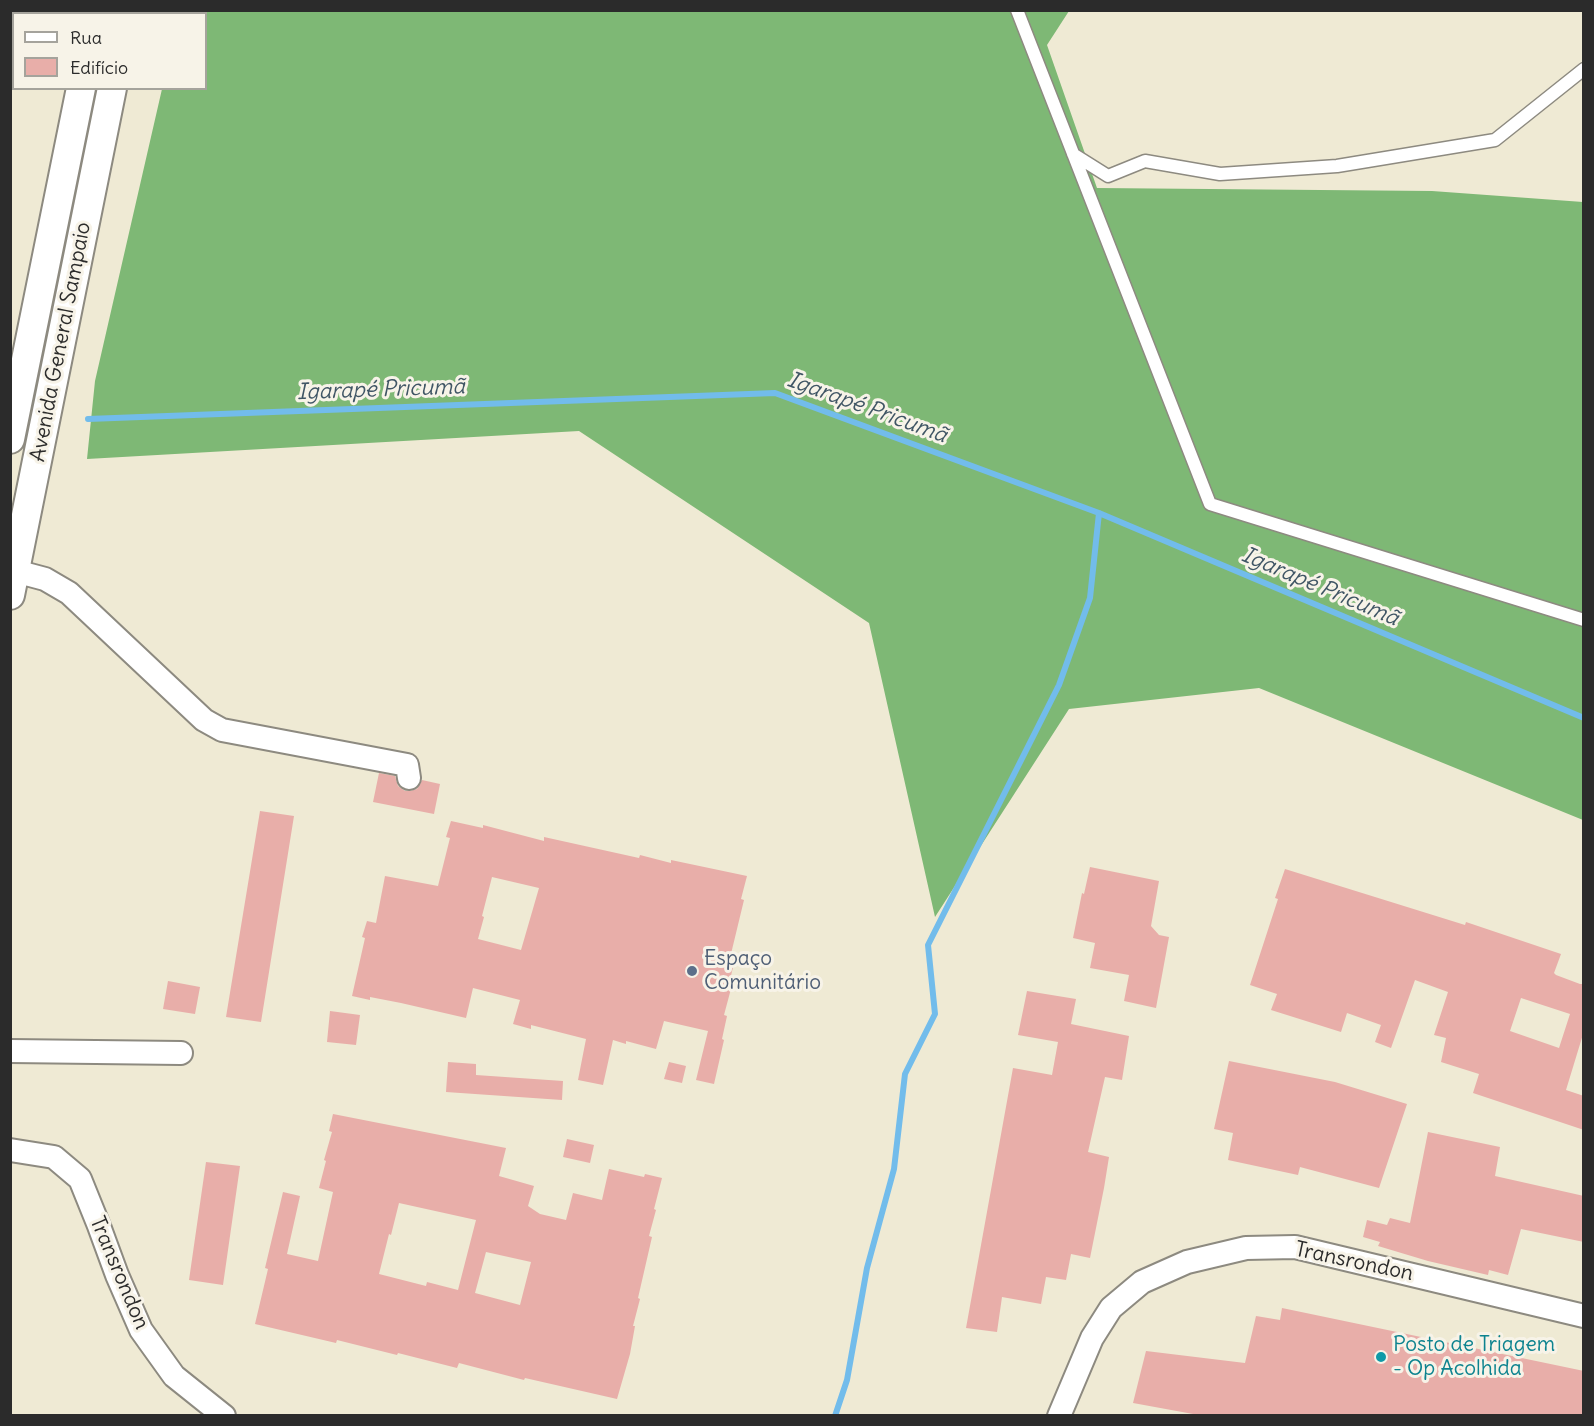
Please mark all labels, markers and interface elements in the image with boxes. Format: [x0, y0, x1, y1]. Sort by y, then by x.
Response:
legend [12, 12, 207, 90]
text: Rua [70, 26, 102, 49]
text: Edifício [70, 56, 128, 79]
street label: Avenida General Sampaio [25, 220, 97, 464]
water label: Igarapé Pricumã [784, 367, 950, 449]
water label: Igarapé Pricumã [297, 374, 465, 406]
water label: Igarapé Pricumã [1238, 542, 1402, 632]
place label: Espaço Comunitário [704, 946, 821, 996]
marker: Espaço Comunitário [685, 964, 699, 978]
street label: Transrondon [84, 1213, 154, 1333]
street label: Transrondon [1293, 1237, 1415, 1287]
place label: Posto de Triagem - Op Acolhida [1393, 1332, 1555, 1382]
marker: Posto de Triagem - Op Acolhida [1374, 1350, 1388, 1364]

